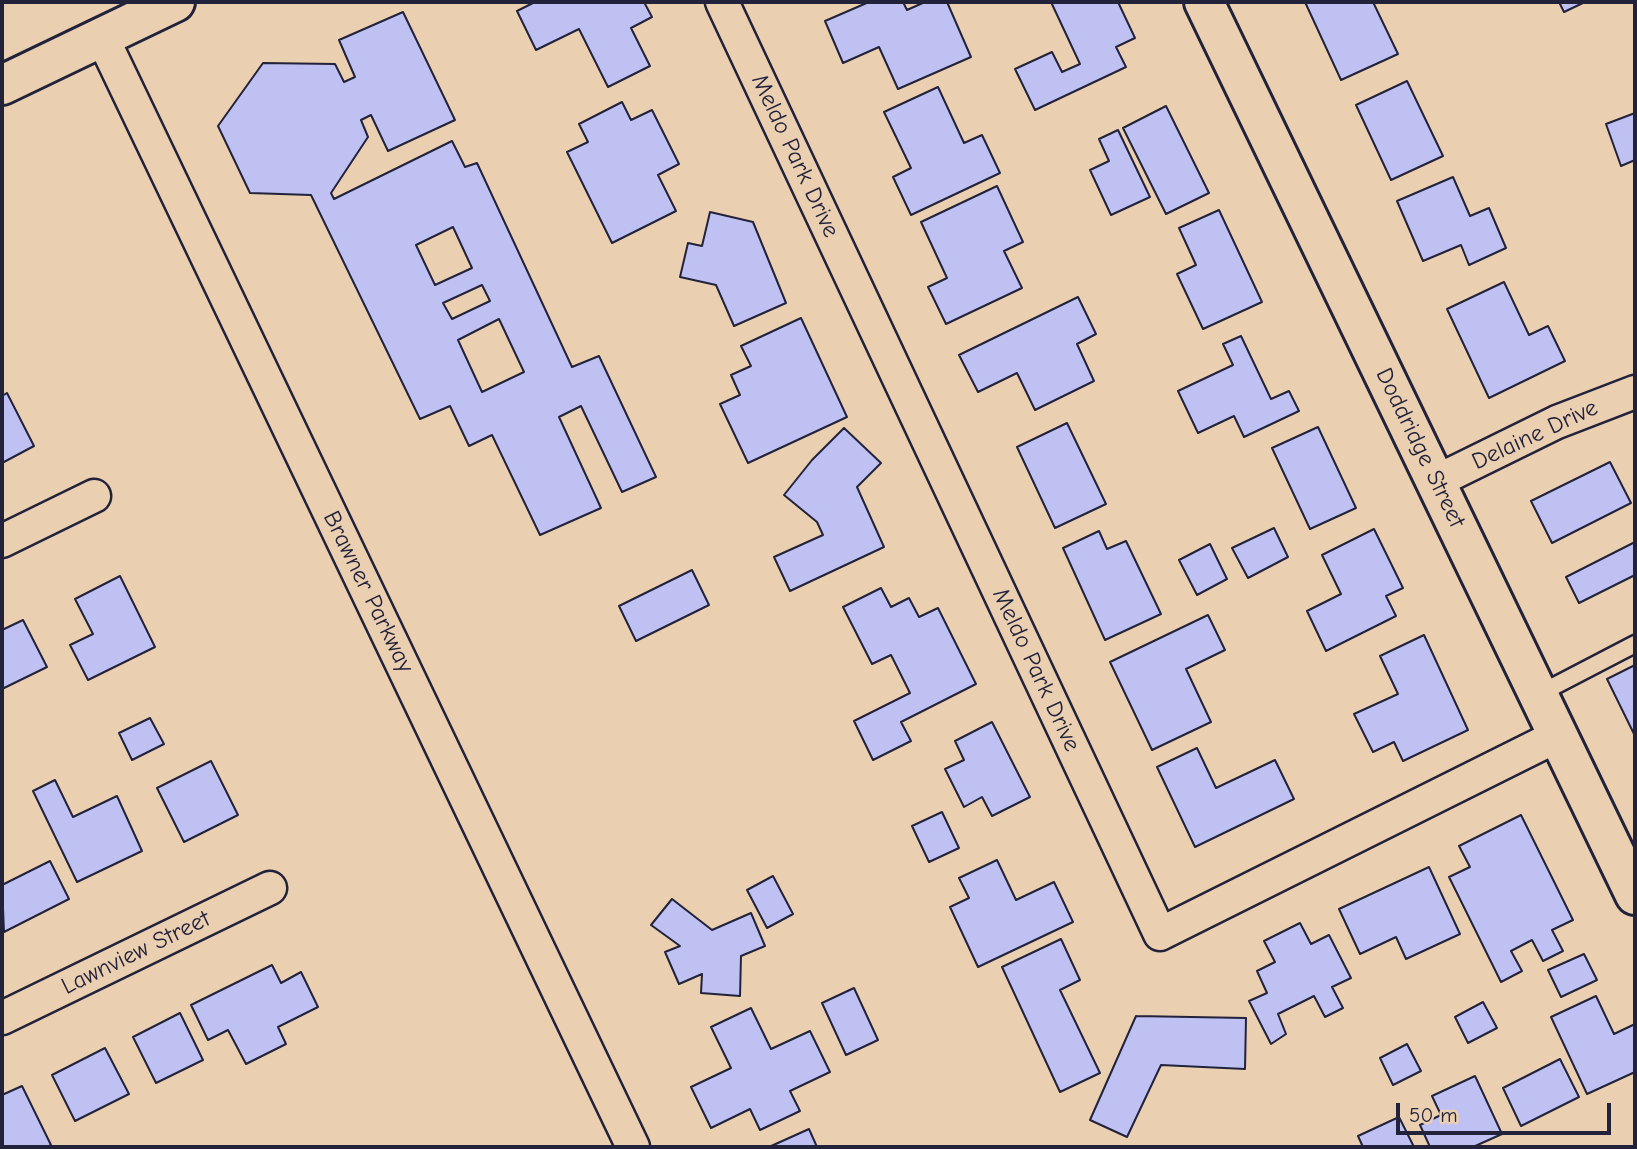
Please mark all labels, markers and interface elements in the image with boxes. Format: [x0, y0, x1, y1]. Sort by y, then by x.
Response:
street label: Meldo Park Drive [745, 70, 845, 242]
street label: Doddridge Street [1369, 364, 1471, 532]
street label: Delaine Drive [1468, 393, 1602, 477]
street label: Brawner Parkway [316, 506, 420, 678]
street label: Meldo Park Drive [986, 584, 1086, 756]
street label: Lawnview Street [57, 905, 215, 1001]
scale bar [1399, 1090, 1614, 1134]
text: 50 m [1409, 1103, 1458, 1127]

